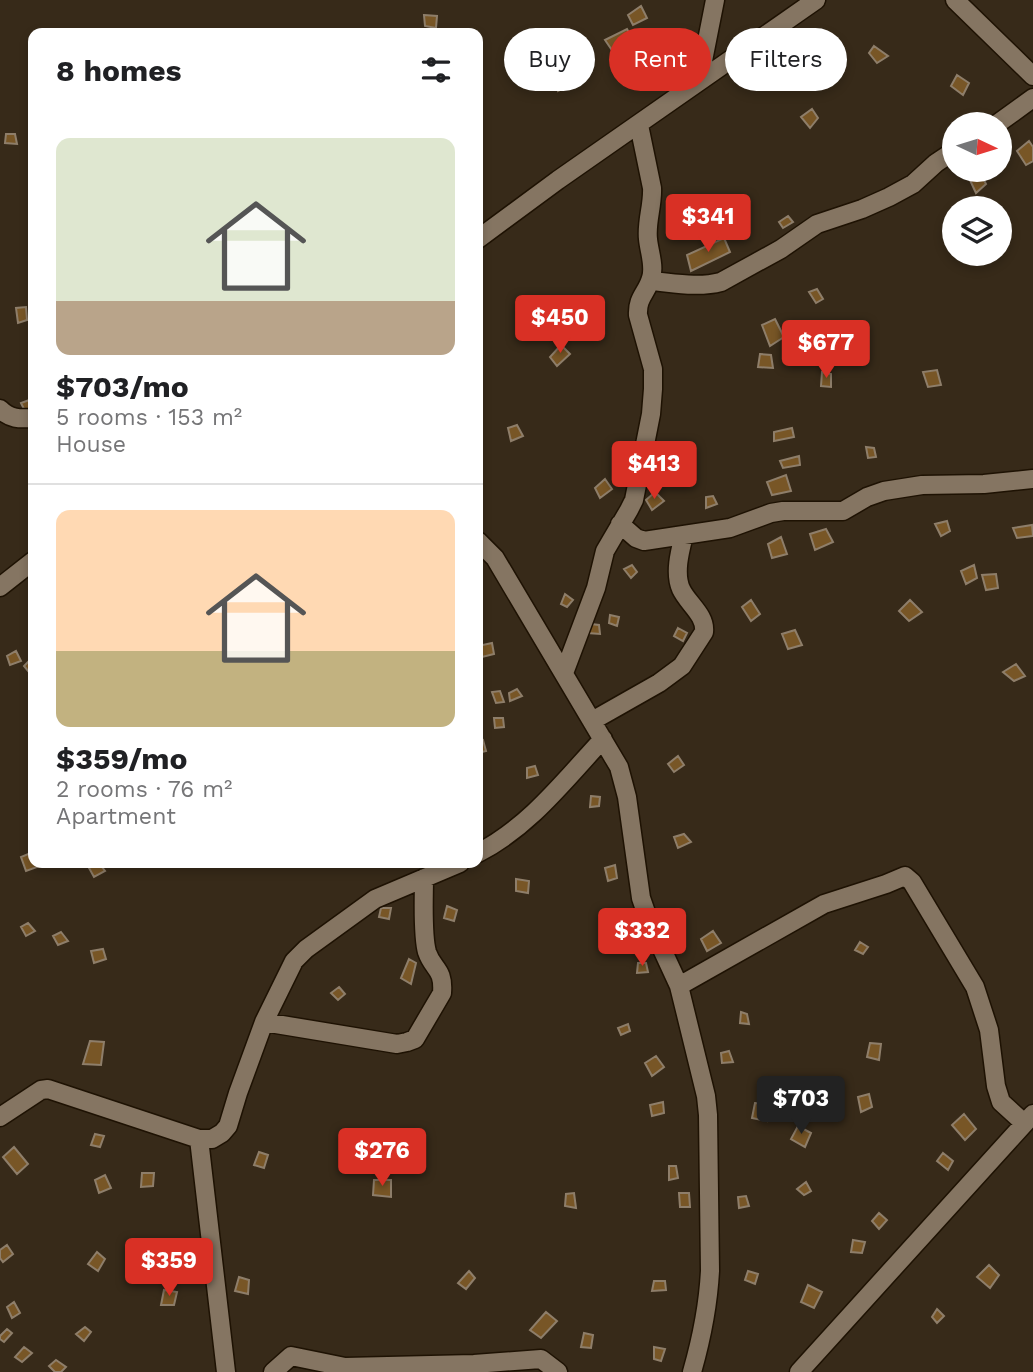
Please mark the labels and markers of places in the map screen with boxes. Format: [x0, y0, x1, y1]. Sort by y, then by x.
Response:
pin: $341 [667, 194, 749, 254]
pin: $450 [519, 296, 601, 355]
pin: $677 [785, 320, 867, 380]
pin: $413 [613, 442, 695, 501]
pin: $332 [601, 908, 683, 968]
pin: $703 [760, 1076, 842, 1136]
pin: $276 [341, 1128, 423, 1188]
pin: $359 [128, 1238, 210, 1298]

